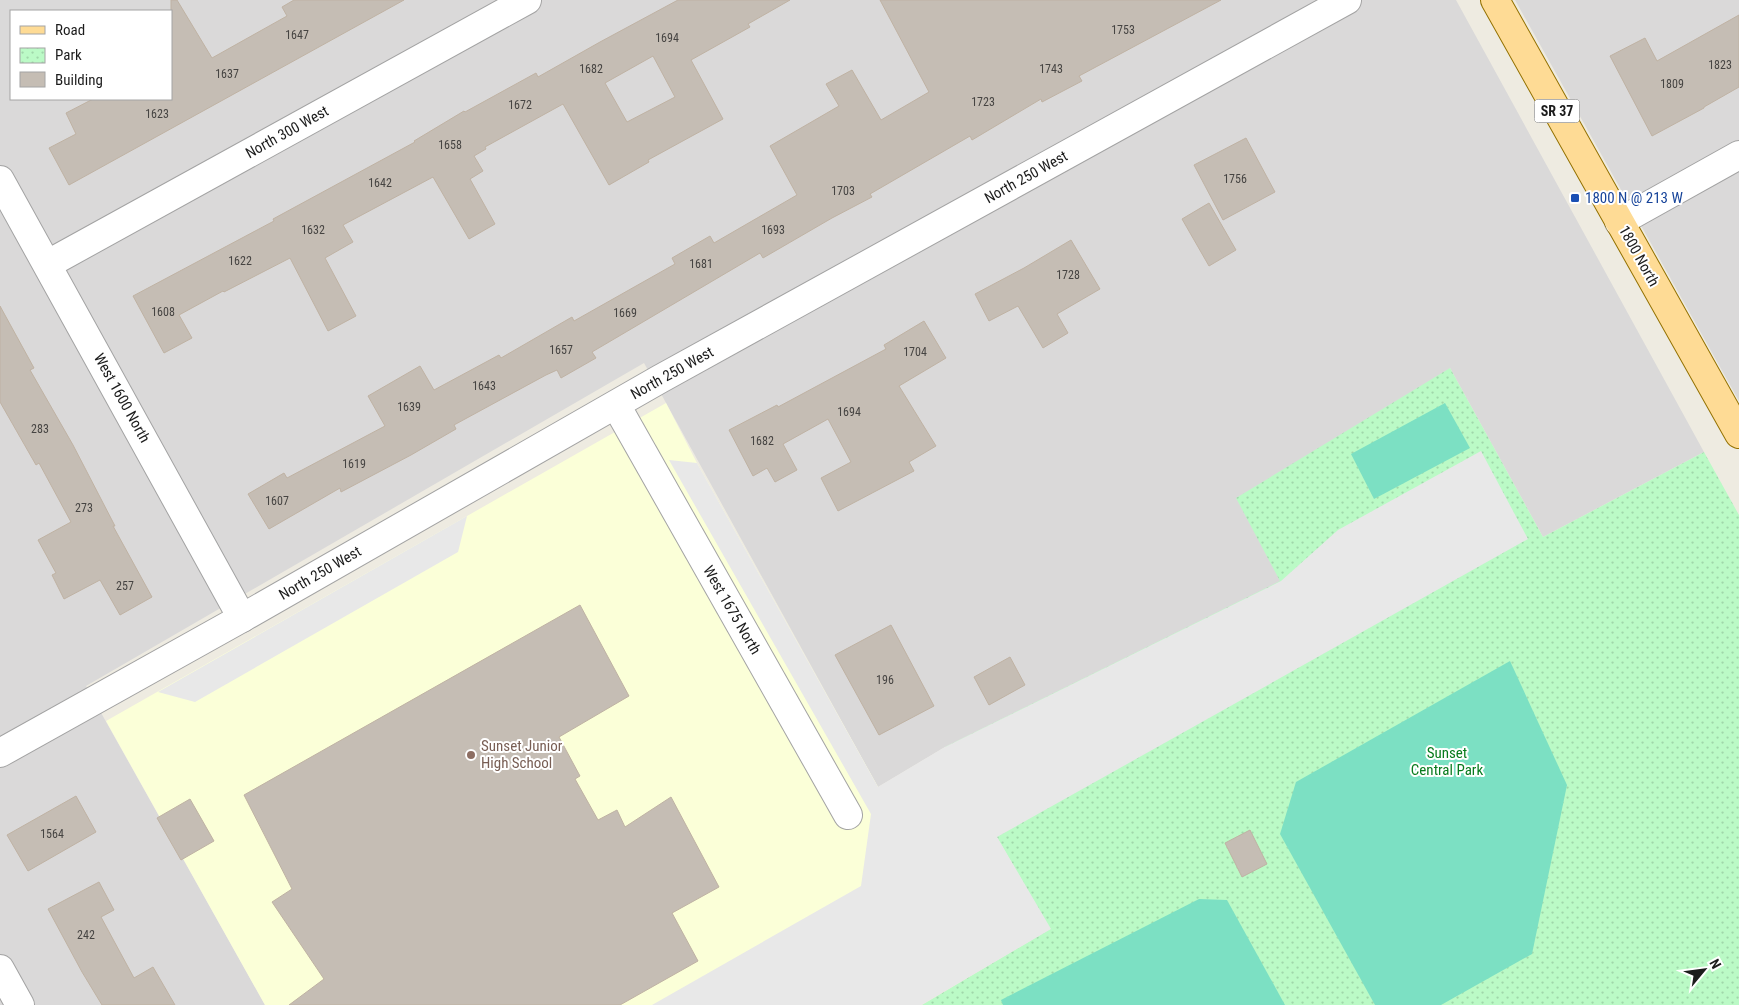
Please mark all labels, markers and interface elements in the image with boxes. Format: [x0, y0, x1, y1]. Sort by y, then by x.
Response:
legend [10, 10, 172, 100]
text: Road [55, 21, 85, 39]
house number: 1753 [1111, 23, 1135, 37]
house number: 1647 [285, 28, 309, 42]
house number: 1694 [655, 31, 679, 45]
text: Park [55, 46, 82, 64]
house number: 1823 [1708, 58, 1732, 72]
house number: 1682 [579, 62, 603, 76]
house number: 1743 [1039, 62, 1063, 76]
house number: 1637 [215, 67, 239, 81]
text: Building [55, 71, 103, 89]
house number: 1809 [1660, 77, 1684, 91]
house number: 1723 [971, 95, 995, 109]
house number: 1672 [508, 98, 532, 112]
road number: SR 37 [1534, 100, 1580, 122]
street label: North 300 West [242, 102, 332, 162]
house number: 1623 [145, 107, 169, 121]
house number: 1658 [438, 138, 462, 152]
street label: North 250 West [981, 147, 1071, 207]
house number: 1756 [1223, 172, 1247, 186]
house number: 1642 [368, 176, 392, 190]
house number: 1703 [831, 184, 855, 198]
place label: 1800 N @ 213 W [1585, 189, 1683, 207]
marker: 1800 N @ 213 W [1569, 192, 1581, 204]
house number: 1632 [301, 223, 325, 237]
house number: 1693 [761, 223, 785, 237]
street label: 1800 North [1615, 223, 1663, 289]
house number: 1622 [228, 254, 252, 268]
house number: 1681 [689, 257, 713, 271]
house number: 1728 [1056, 268, 1080, 282]
house number: 1608 [151, 305, 175, 319]
house number: 1669 [613, 306, 637, 320]
house number: 1657 [549, 343, 573, 357]
street label: North 250 West [627, 343, 717, 403]
house number: 1704 [903, 345, 927, 359]
street label: West 1600 North [90, 350, 154, 446]
house number: 1643 [472, 379, 496, 393]
house number: 1639 [397, 400, 421, 414]
house number: 1694 [837, 405, 861, 419]
house number: 283 [31, 422, 49, 436]
house number: 1682 [750, 434, 774, 448]
house number: 1619 [342, 457, 366, 471]
house number: 1607 [265, 494, 289, 508]
house number: 273 [75, 501, 93, 515]
street label: North 250 West [276, 542, 364, 604]
street label: West 1675 North [699, 562, 765, 658]
house number: 257 [116, 579, 134, 593]
house number: 196 [876, 673, 894, 687]
place label: Sunset Junior High School [481, 737, 563, 772]
park label: Sunset Central Park [1411, 744, 1483, 779]
marker: Sunset Junior High School [465, 749, 477, 761]
house number: 1564 [40, 827, 64, 841]
house number: 242 [77, 928, 95, 942]
north arrow [1679, 945, 1729, 995]
text: N [1706, 956, 1724, 971]

